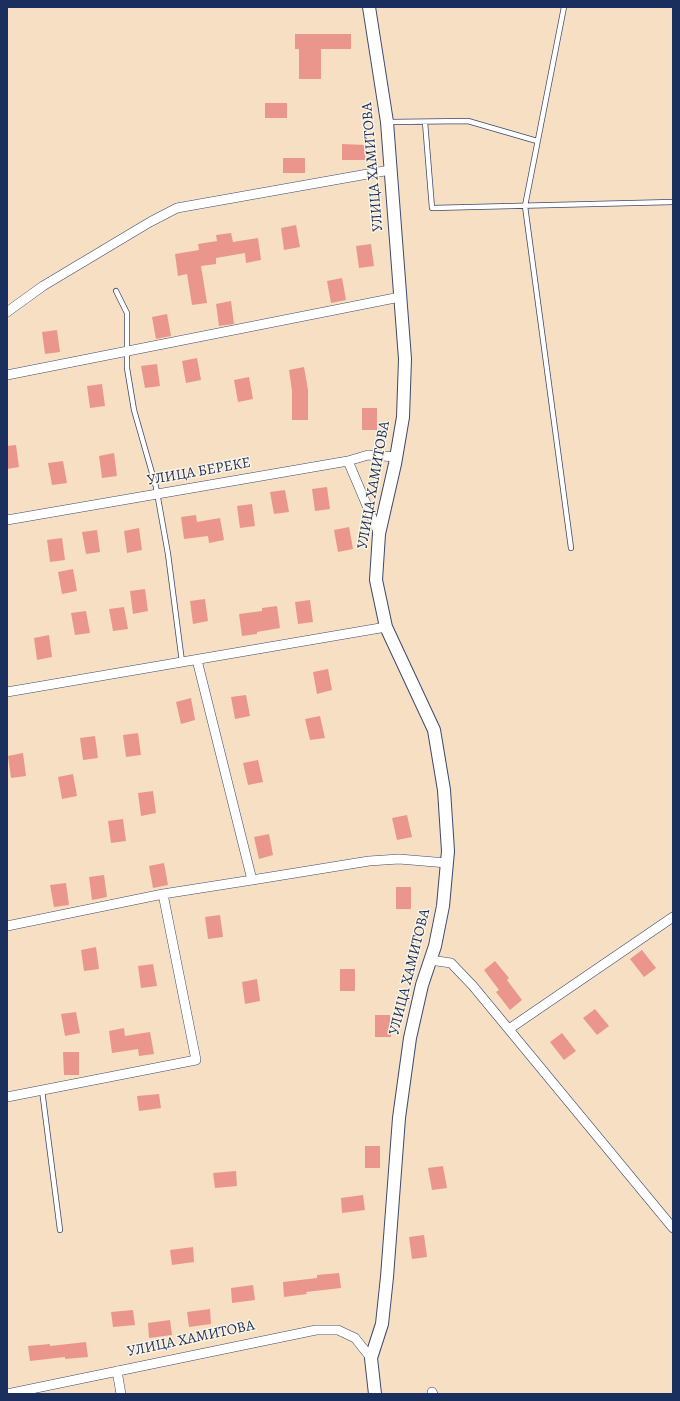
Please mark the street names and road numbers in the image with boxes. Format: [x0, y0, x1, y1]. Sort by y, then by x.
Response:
street label: УЛИЦА ХАМИТОВА [358, 102, 388, 232]
street label: УЛИЦА ХАМИТОВА [354, 420, 394, 550]
street label: УЛИЦА БЕРЕКЕ [146, 454, 252, 490]
street label: УЛИЦА ХАМИТОВА [386, 907, 434, 1037]
street label: УЛИЦА ХАМИТОВА [126, 1317, 256, 1361]

